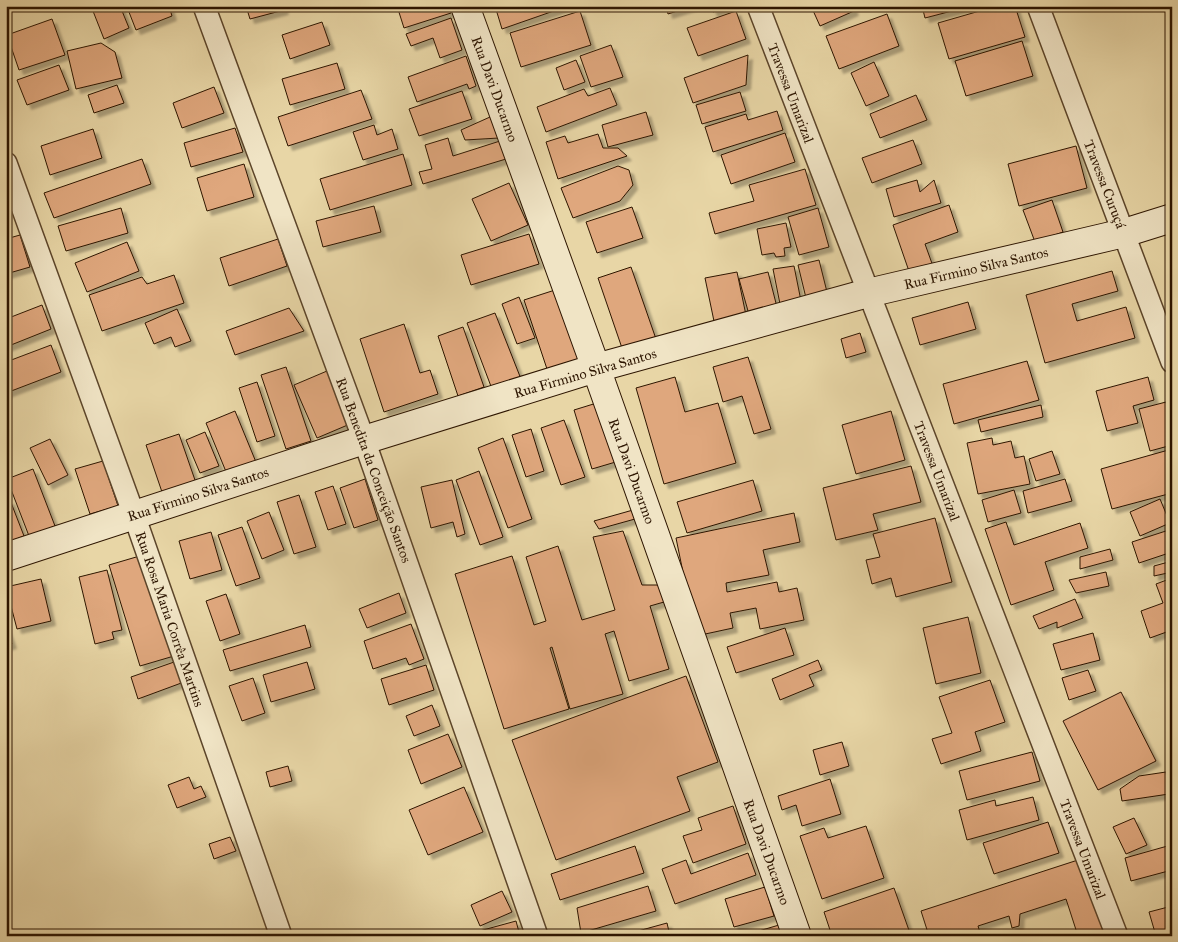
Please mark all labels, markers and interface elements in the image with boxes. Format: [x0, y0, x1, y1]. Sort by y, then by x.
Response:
street label: Rua Davi Ducarmo [468, 34, 522, 144]
street label: Travessa Umarizal [764, 41, 817, 146]
street label: Travessa Curuçá [1080, 138, 1129, 231]
street label: Rua Firmino Silva Santos [902, 244, 1050, 293]
street label: Rua Firmino Silva Santos [512, 345, 658, 402]
street label: Rua Benedita da Conceição Santos [332, 375, 415, 565]
street label: Rua Davi Ducarmo [605, 416, 659, 526]
street label: Travessa Umarizal [910, 419, 963, 524]
street label: Rua Firmino Silva Santos [125, 464, 271, 525]
street label: Rua Rosa Maria Corrêa Martins [131, 529, 208, 709]
street label: Rua Davi Ducarmo [740, 797, 794, 907]
street label: Travessa Umarizal [1056, 797, 1109, 902]

